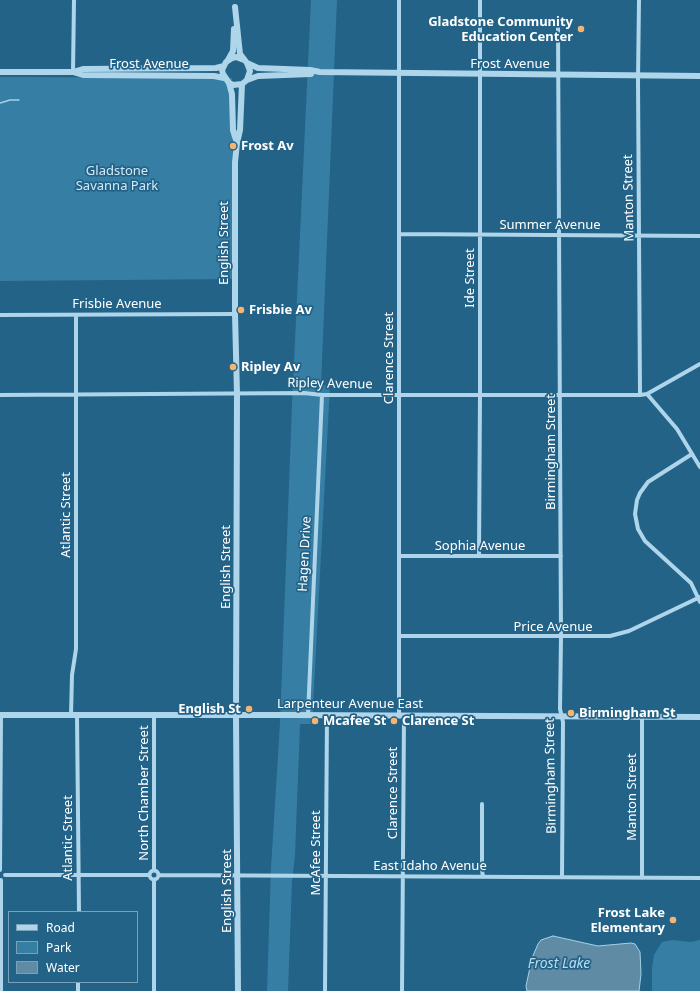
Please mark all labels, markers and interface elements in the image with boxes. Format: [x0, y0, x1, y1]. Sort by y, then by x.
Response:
place label: Gladstone Community Education Center [428, 14, 573, 45]
marker: Gladstone Community Education Center [576, 24, 586, 34]
street label: Frost Avenue [109, 56, 189, 72]
street label: Frost Avenue [470, 56, 550, 72]
place label: Frost Av [241, 138, 294, 154]
marker: Frost Av [228, 141, 238, 151]
street label: Manton Street [620, 154, 638, 242]
park label: Gladstone Savanna Park [76, 163, 158, 194]
street label: English Street [216, 201, 232, 285]
street label: Summer Avenue [499, 217, 601, 233]
street label: Ide Street [462, 248, 478, 308]
street label: Frisbie Avenue [72, 296, 162, 312]
place label: Frisbie Av [249, 302, 312, 318]
marker: Frisbie Av [236, 305, 246, 315]
street label: Clarence Street [381, 312, 397, 404]
place label: Ripley Av [241, 359, 300, 375]
marker: Ripley Av [228, 362, 238, 372]
street label: Ripley Avenue [287, 375, 373, 393]
street label: Birmingham Street [543, 394, 559, 510]
street label: Atlantic Street [58, 472, 74, 558]
street label: Hagen Drive [295, 516, 315, 592]
street label: English Street [218, 525, 234, 609]
street label: Sophia Avenue [435, 538, 525, 554]
street label: Price Avenue [513, 619, 593, 635]
street label: Larpenteur Avenue East [277, 696, 423, 712]
place label: English St [178, 701, 241, 717]
marker: English St [244, 704, 254, 714]
place label: Birmingham St [579, 705, 676, 721]
marker: Birmingham St [566, 708, 576, 718]
place label: Mcafee St [323, 713, 386, 729]
place label: Clarence St [402, 713, 474, 729]
marker: Mcafee St [310, 716, 320, 726]
marker: Clarence St [389, 716, 399, 726]
street label: Birmingham Street [542, 718, 560, 834]
street label: North Chamber Street [136, 725, 152, 861]
street label: Clarence Street [385, 747, 401, 839]
street label: Manton Street [624, 753, 640, 841]
street label: Atlantic Street [60, 795, 76, 881]
street label: McAfee Street [308, 810, 324, 896]
street label: English Street [219, 849, 235, 933]
street label: East Idaho Avenue [373, 858, 487, 874]
place label: Frost Lake Elementary [591, 905, 665, 936]
legend [8, 911, 138, 983]
marker: Frost Lake Elementary [668, 915, 678, 925]
text: Road [46, 919, 75, 936]
text: Park [46, 939, 71, 956]
water label: Frost Lake [528, 956, 590, 972]
text: Water [46, 959, 80, 976]

